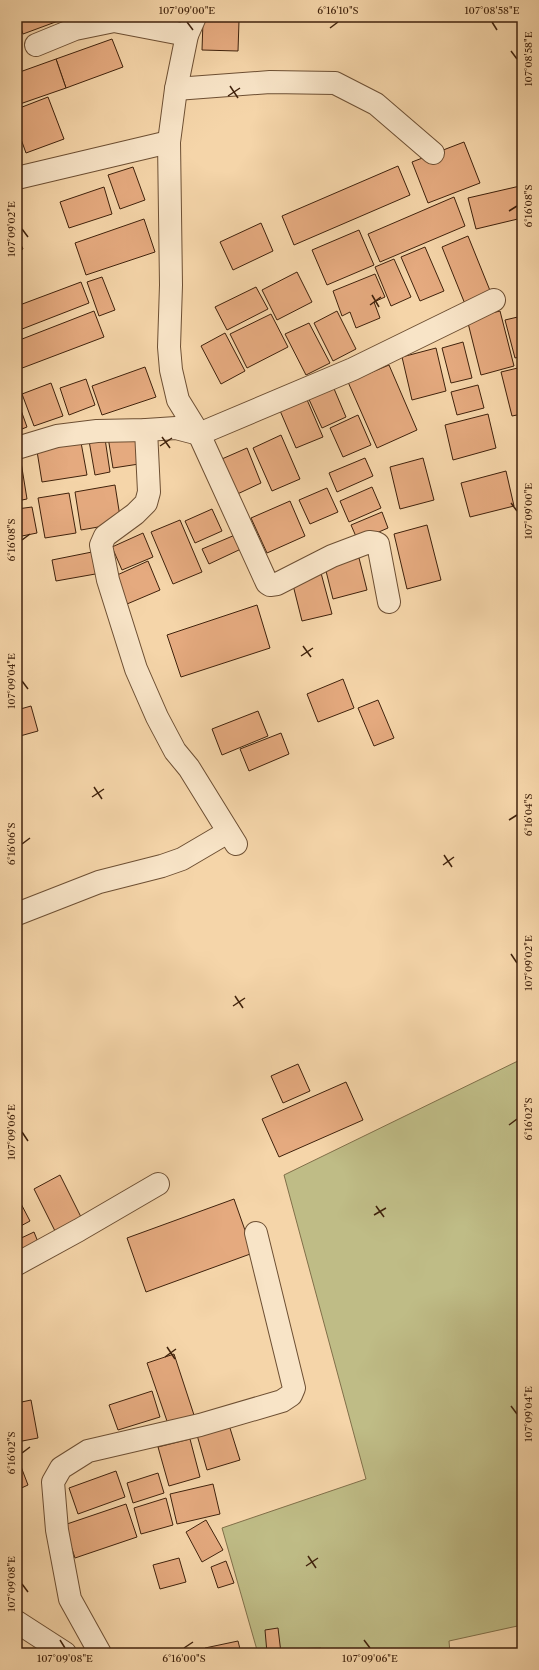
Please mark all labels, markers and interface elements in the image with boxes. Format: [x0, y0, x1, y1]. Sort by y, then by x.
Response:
text: 107°09'00"E [159, 4, 215, 17]
text: 6°16'10"S [317, 4, 359, 17]
text: 107°08'58"E [464, 4, 520, 17]
text: 107°08'58"E [522, 31, 535, 87]
text: 6°16'08"S [522, 185, 535, 227]
text: 107°09'02"E [5, 201, 18, 257]
text: 107°09'00"E [522, 483, 535, 539]
text: 6°16'08"S [5, 519, 18, 561]
text: 107°09'04"E [5, 653, 18, 709]
text: 6°16'04"S [522, 794, 535, 836]
text: 6°16'06"S [5, 823, 18, 865]
text: 107°09'02"E [522, 935, 535, 991]
text: 6°16'02"S [522, 1098, 535, 1140]
text: 107°09'06"E [5, 1104, 18, 1160]
text: 107°09'04"E [522, 1386, 535, 1442]
text: 6°16'02"S [5, 1432, 18, 1474]
text: 107°09'08"E [5, 1556, 18, 1612]
text: 107°09'08"E [37, 1652, 93, 1665]
text: 6°16'00"S [162, 1652, 206, 1665]
text: 107°09'06"E [342, 1652, 398, 1665]

